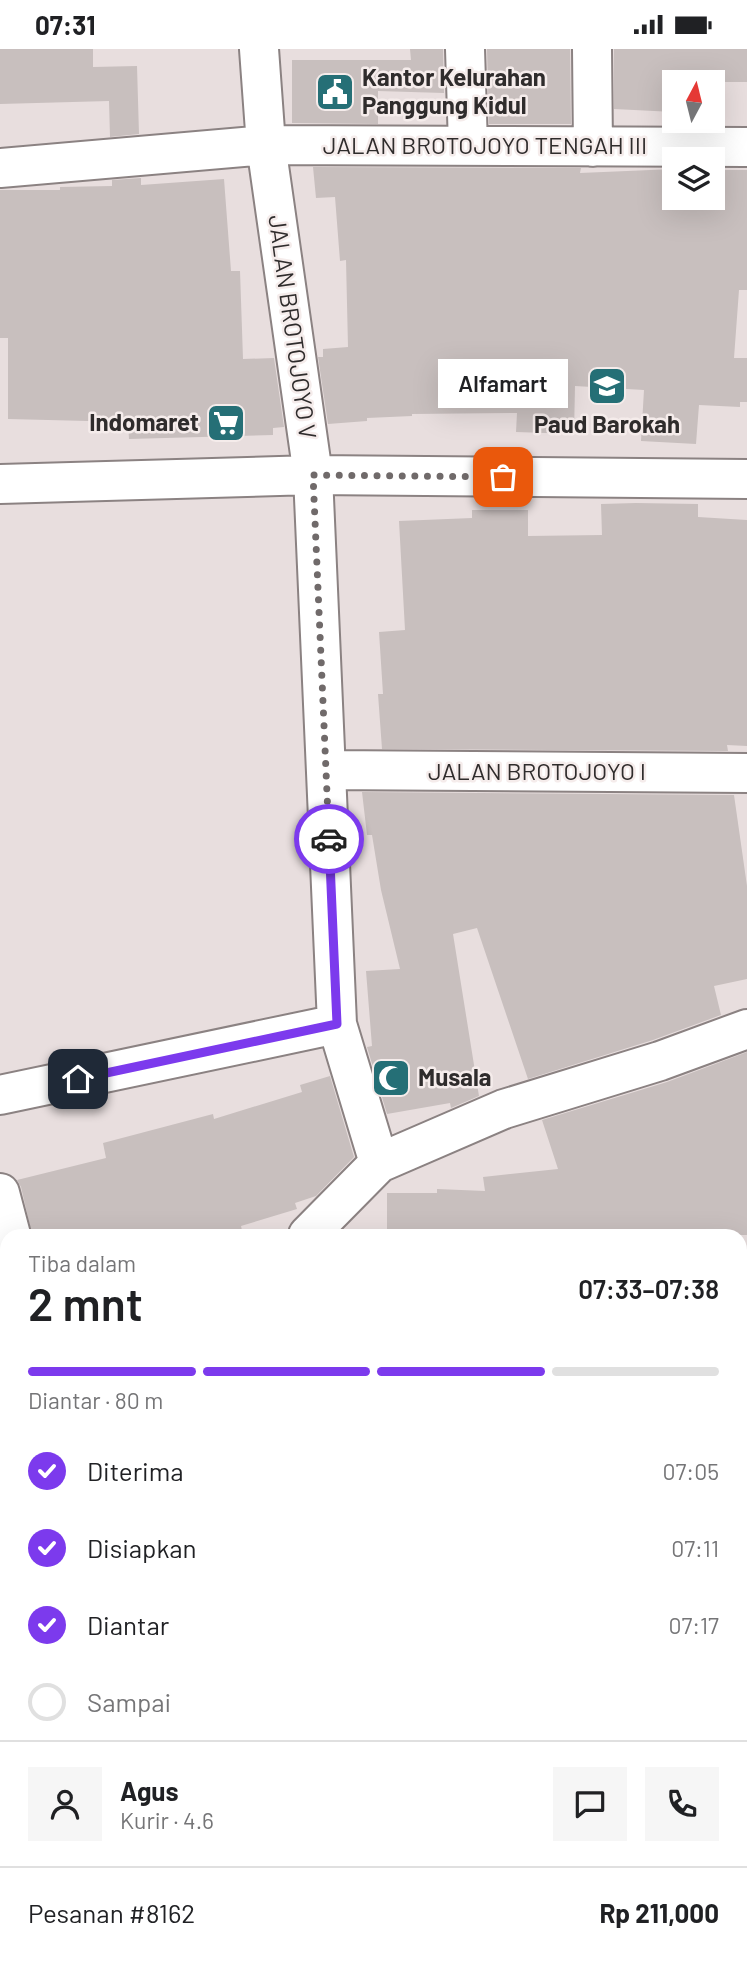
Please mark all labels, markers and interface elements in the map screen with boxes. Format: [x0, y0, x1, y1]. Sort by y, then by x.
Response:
text: 07:31 [35, 9, 95, 40]
place label: Kantor Kelurahan Panggung Kidul [362, 62, 546, 119]
north arrow [662, 70, 724, 133]
map controls [662, 70, 725, 210]
public building icon: Kantor Kelurahan Panggung Kidul [314, 71, 356, 113]
street label: JALAN BROTOJOYO TENGAH III [323, 130, 647, 159]
button: layers [662, 147, 725, 210]
street label: JALAN BROTOJOYO V [263, 213, 324, 441]
callout: Alfamart [438, 358, 568, 407]
school or university icon: Paud Barokah [586, 365, 628, 407]
text: Alfamart [458, 369, 548, 397]
supermarket icon: Indomaret [205, 402, 247, 444]
place label: Indomaret [89, 407, 199, 436]
place label: Paud Barokah [534, 409, 680, 438]
pin [473, 447, 533, 507]
icon: bag [484, 458, 522, 496]
street label: JALAN BROTOJOYO I [428, 756, 646, 785]
courier [294, 804, 364, 874]
icon: car [310, 820, 348, 858]
pin [48, 1049, 108, 1109]
mosque icon: Musala [370, 1057, 412, 1099]
icon: home [59, 1060, 97, 1098]
place label: Musala [418, 1062, 492, 1091]
text: Tiba dalam [28, 1249, 136, 1277]
text: 07:33–07:38 [578, 1273, 719, 1304]
text: 2 mnt [28, 1275, 143, 1330]
text: Diantar · 80 m [28, 1386, 163, 1414]
icon: check [28, 1452, 66, 1490]
text: Diterima [87, 1455, 184, 1486]
text: 07:05 [663, 1457, 719, 1485]
icon: check [28, 1529, 66, 1567]
text: Disiapkan [87, 1532, 197, 1563]
text: 07:11 [671, 1534, 719, 1562]
icon: check [28, 1606, 66, 1644]
text: Diantar [87, 1609, 169, 1640]
text: 07:17 [668, 1611, 719, 1639]
text: Sampai [87, 1686, 171, 1717]
button: person [28, 1767, 102, 1841]
button: chat [553, 1767, 627, 1841]
button: phone [645, 1767, 719, 1841]
text: Agus [120, 1775, 179, 1806]
text: Kurir · 4.6 [120, 1806, 214, 1834]
text: Pesanan #8162 [28, 1897, 195, 1928]
text: Rp 211,000 [599, 1897, 719, 1928]

